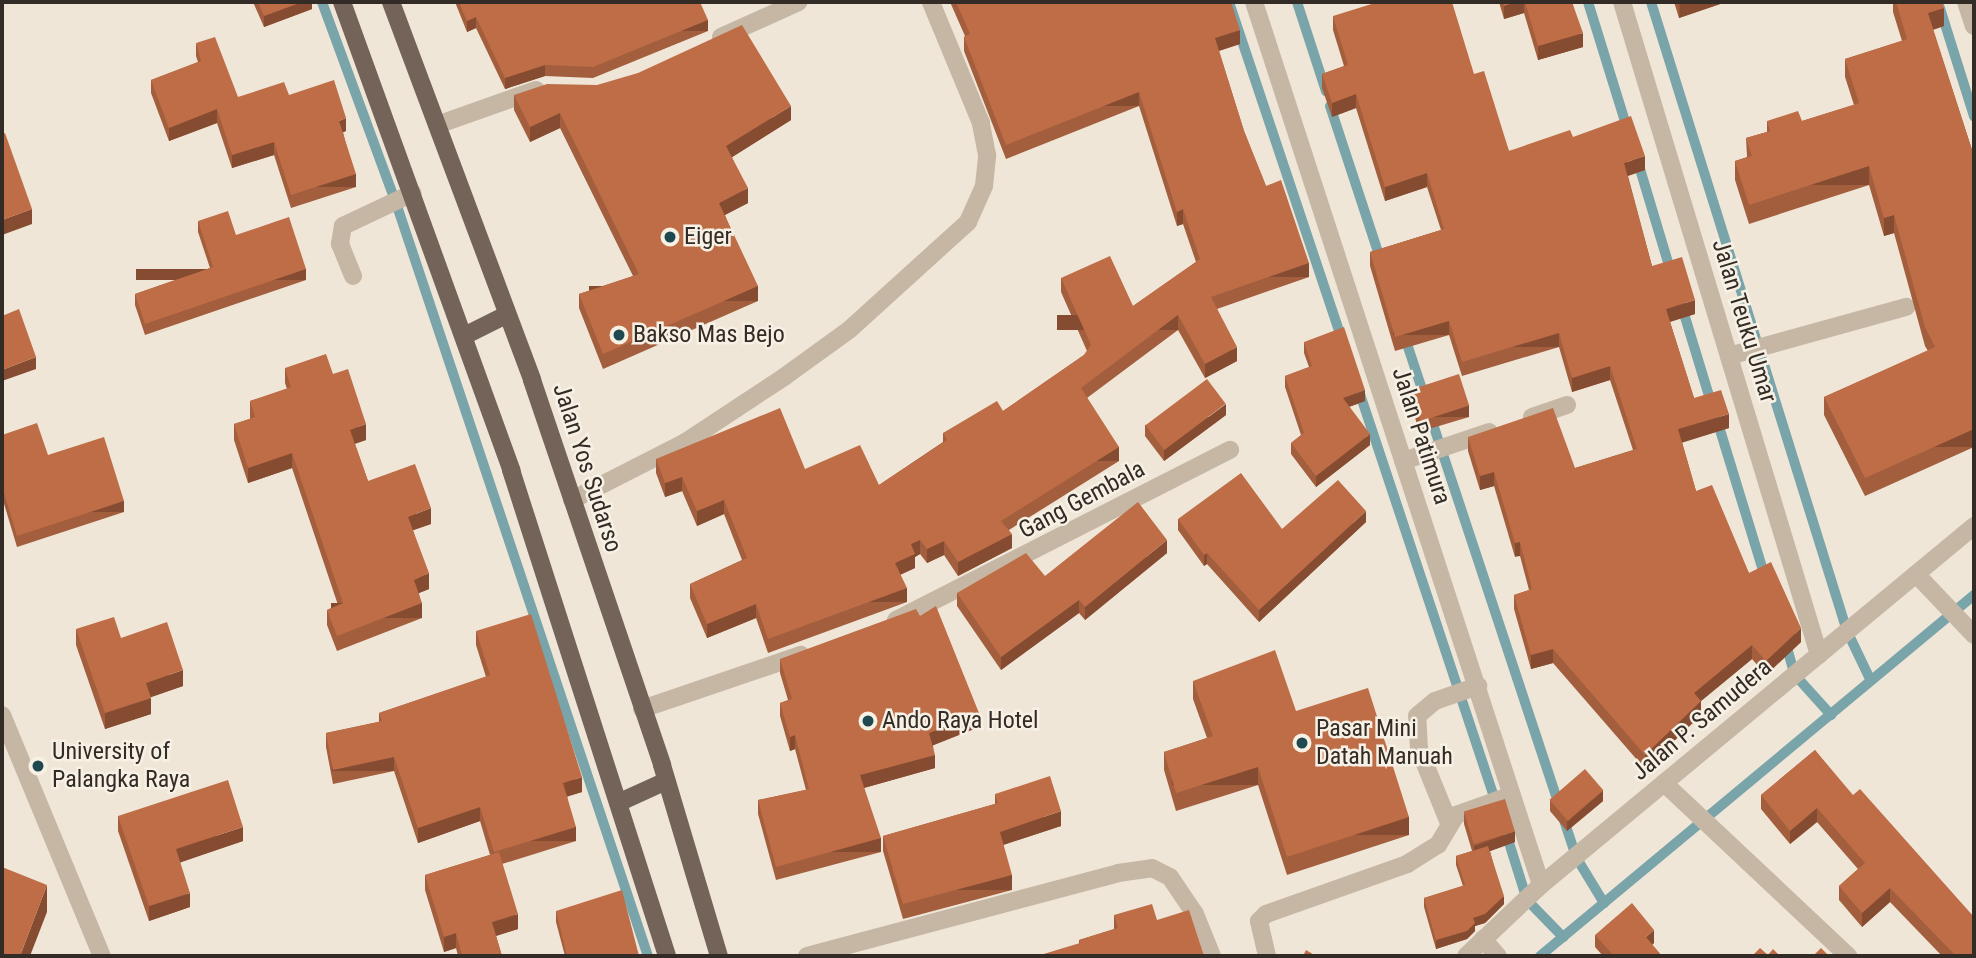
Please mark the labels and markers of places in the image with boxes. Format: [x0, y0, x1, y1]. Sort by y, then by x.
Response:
place label: Eiger [684, 223, 732, 251]
marker: Eiger [662, 229, 678, 245]
place label: Bakso Mas Bejo [633, 321, 785, 349]
marker: Bakso Mas Bejo [611, 327, 627, 343]
place label: Ando Raya Hotel [882, 707, 1039, 735]
marker: Ando Raya Hotel [860, 713, 876, 729]
place label: Pasar Mini Datah Manuah [1316, 715, 1453, 771]
marker: Pasar Mini Datah Manuah [1294, 735, 1310, 751]
place label: University of Palangka Raya [52, 738, 190, 794]
marker: University of Palangka Raya [30, 758, 46, 774]

